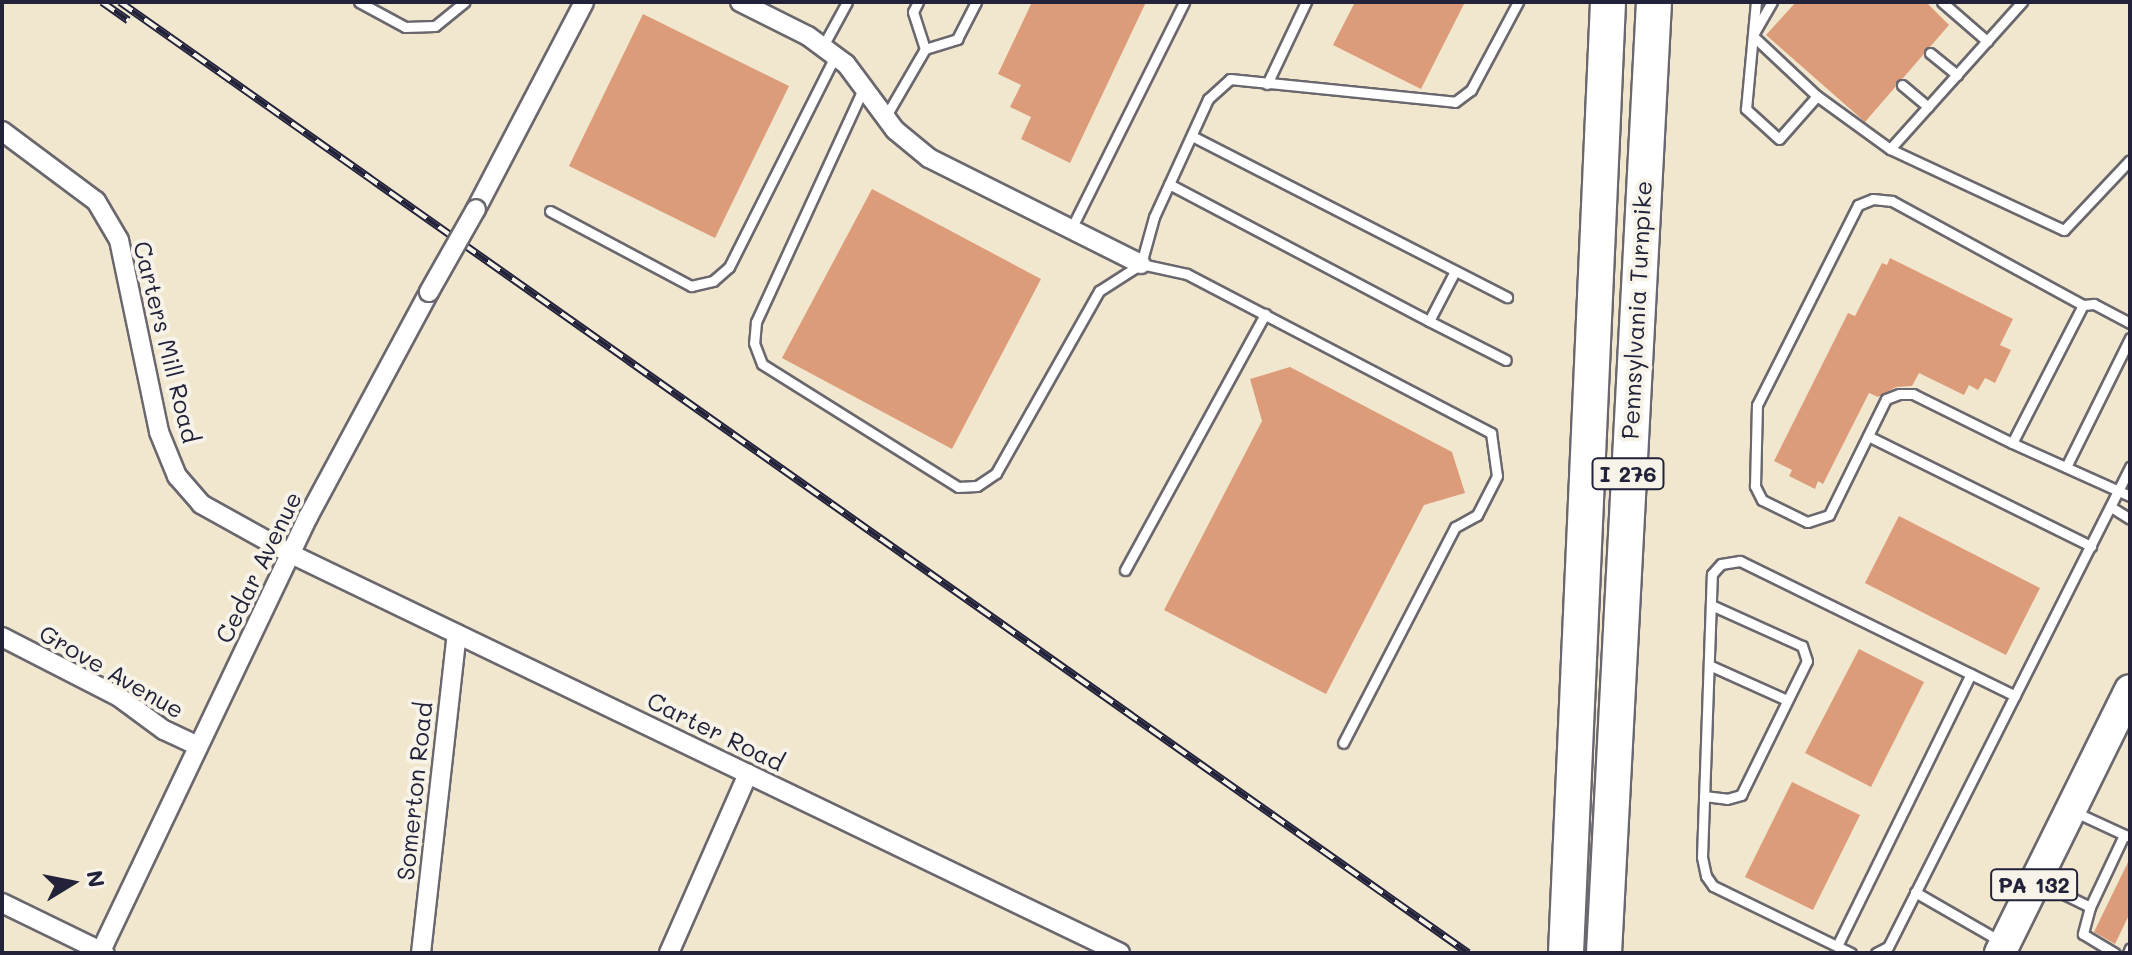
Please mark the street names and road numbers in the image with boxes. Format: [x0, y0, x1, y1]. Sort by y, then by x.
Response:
street label: Pennsylvania Turnpike [1615, 180, 1657, 440]
street label: Carters Mill Road [128, 238, 206, 446]
road number: I 276 [1590, 456, 1666, 492]
street label: Cedar Avenue [209, 487, 307, 647]
street label: Grove Avenue [35, 618, 189, 724]
street label: Carter Road [643, 685, 789, 777]
street label: Somerton Road [390, 700, 438, 882]
road number: PA 132 [1990, 867, 2078, 903]

